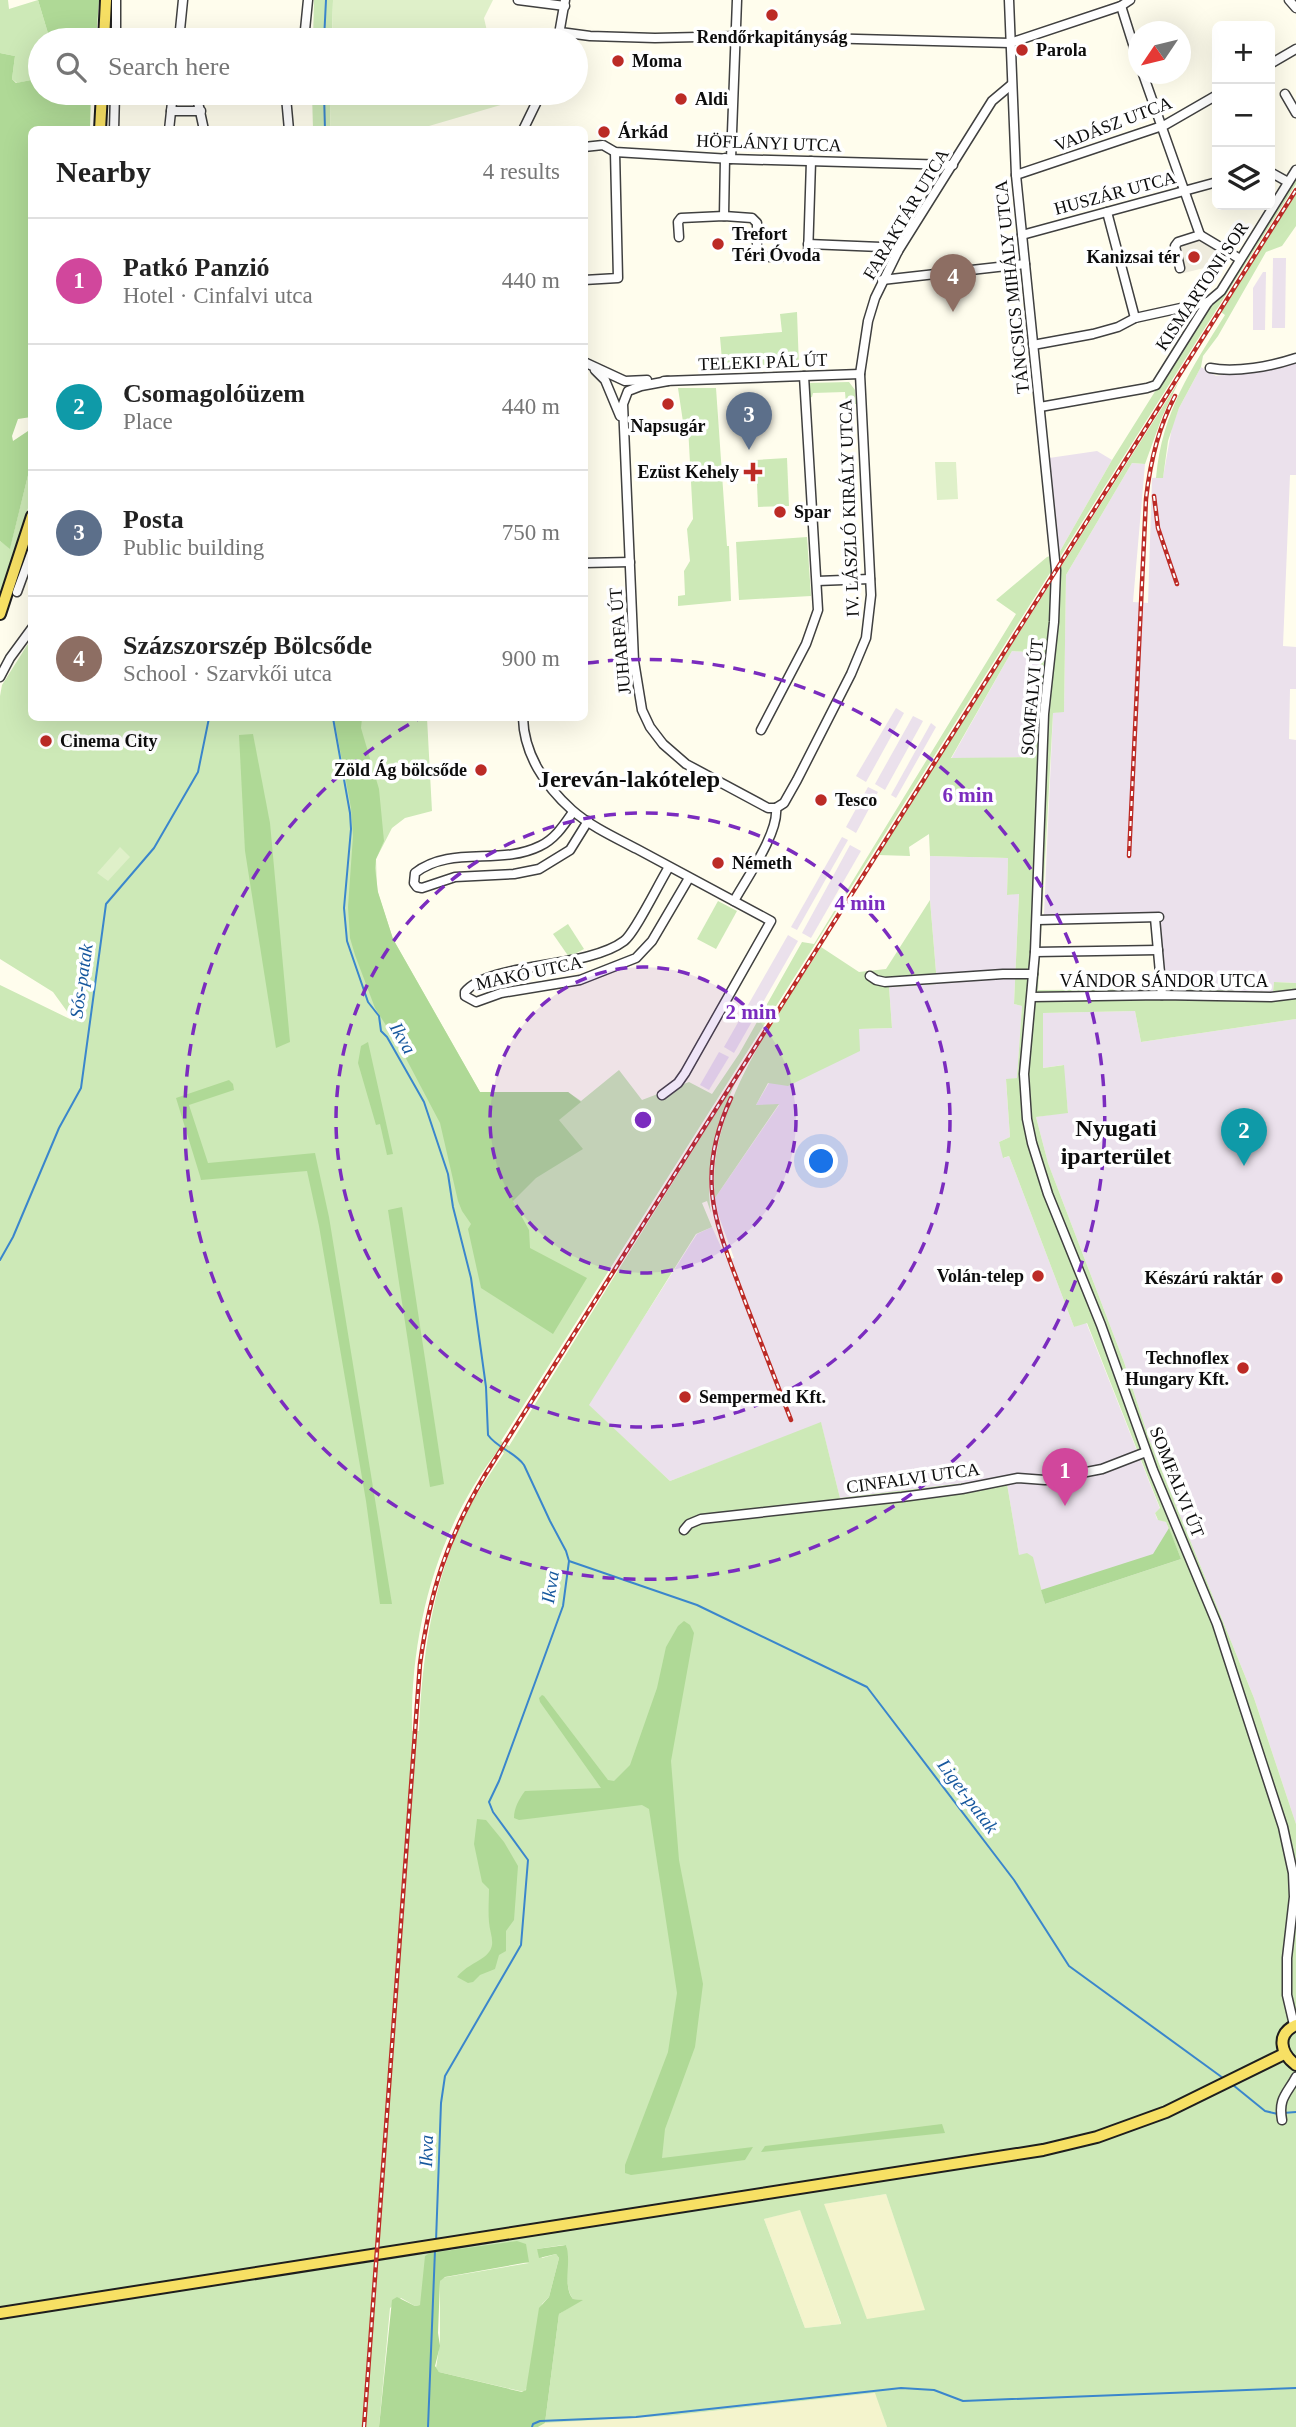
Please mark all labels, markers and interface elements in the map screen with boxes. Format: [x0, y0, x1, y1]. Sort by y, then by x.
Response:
marker: Rendőrkapitányság [764, 7, 780, 23]
north arrow [1128, 21, 1191, 84]
map controls [1212, 21, 1275, 210]
button: + [1212, 21, 1275, 84]
place label: Rendőrkapitányság [696, 27, 848, 47]
search box [28, 28, 588, 105]
place label: Parola [1036, 40, 1087, 60]
marker: Parola [1014, 42, 1030, 58]
icon: search [52, 48, 90, 86]
place label: Moma [632, 51, 682, 71]
text: Search here [108, 52, 230, 81]
marker: Moma [610, 53, 626, 69]
button: − [1212, 84, 1275, 147]
place label: Aldi [695, 89, 728, 109]
marker: Aldi [673, 91, 689, 107]
street label: VADÁSZ UTCA [1051, 91, 1175, 156]
place label: Árkád [618, 121, 668, 142]
marker: Árkád [596, 124, 612, 140]
street label: HÖFLÁNYI UTCA [696, 129, 842, 156]
street label: FARAKTÁR UTCA [858, 144, 953, 283]
button: layers [1212, 147, 1275, 210]
text: Nearby [56, 155, 151, 188]
text: 4 results [483, 159, 560, 184]
street label: HUSZÁR UTCA [1052, 166, 1178, 219]
street label: TÁNCSICS MIHÁLY UTCA [990, 179, 1033, 395]
street label: KISMARTONI SOR [1151, 218, 1253, 354]
place label: Trefort Téri Óvoda [732, 224, 821, 265]
marker: Trefort Téri Óvoda [710, 236, 726, 252]
place label: Kanizsai tér [1087, 247, 1180, 267]
marker: Kanizsai tér [1186, 249, 1202, 265]
text: Patkó Panzió [123, 253, 270, 282]
pin: 4 [930, 254, 976, 312]
text: 1 [73, 268, 85, 293]
text: 440 m [502, 268, 560, 293]
text: Hotel · Cinfalvi utca [123, 283, 313, 308]
street label: TELEKI PÁL ÚT [698, 349, 828, 374]
text: Csomagolóüzem [123, 379, 305, 408]
pin: 3 [726, 392, 772, 450]
text: 2 [73, 394, 85, 419]
text: 440 m [502, 394, 560, 419]
marker: Napsugár [660, 396, 676, 412]
street label: IV. LÁSZLÓ KIRÁLY UTCA [834, 399, 863, 617]
text: Place [123, 409, 173, 434]
place label: Napsugár [630, 416, 706, 436]
place label: Ezüst Kehely [638, 462, 739, 482]
marker: Ezüst Kehely [745, 464, 761, 480]
place label: Spar [794, 502, 831, 522]
marker: Spar [772, 504, 788, 520]
text: Posta [123, 505, 184, 534]
text: 3 [73, 520, 85, 545]
text: 750 m [502, 520, 560, 545]
text: Public building [123, 535, 264, 560]
street label: JUHARFA ÚT [604, 587, 635, 695]
text: Százszorszép Bölcsőde [123, 631, 372, 660]
street label: SOMFALVI ÚT [1016, 637, 1047, 756]
text: 4 [73, 646, 85, 671]
text: 900 m [502, 646, 560, 671]
text: School · Szarvkői utca [123, 661, 332, 686]
place label: Cinema City [60, 731, 158, 751]
marker: Cinema City [38, 733, 54, 749]
place label: Zöld Ág bölcsőde [334, 759, 467, 780]
marker: Zöld Ág bölcsőde [473, 762, 489, 778]
district label: Jereván-lakótelep [538, 766, 720, 792]
text: 6 min [943, 783, 994, 807]
place label: Tesco [835, 790, 877, 810]
marker: Tesco [813, 792, 829, 808]
place label: Németh [732, 853, 792, 873]
marker: Németh [710, 855, 726, 871]
text: 4 min [835, 891, 886, 915]
water label: Sós-patak [65, 942, 97, 1020]
street label: MAKÓ UTCA [474, 951, 584, 994]
street label: VÁNDOR SÁNDOR UTCA [1059, 970, 1269, 991]
text: 2 min [726, 1000, 777, 1024]
water label: Ikva [385, 1018, 420, 1057]
centre of rings [631, 1108, 655, 1132]
pin: 2 [1221, 1108, 1267, 1166]
district label: Nyugati iparterület [1061, 1115, 1171, 1169]
your location [804, 1144, 838, 1178]
place label: Volán-telep [937, 1266, 1024, 1286]
marker: Volán-telep [1030, 1268, 1046, 1284]
place label: Készárú raktár [1145, 1268, 1263, 1288]
marker: Készárú raktár [1269, 1270, 1285, 1286]
place label: Technoflex Hungary Kft. [1125, 1348, 1229, 1389]
marker: Technoflex Hungary Kft. [1235, 1360, 1251, 1376]
place label: Sempermed Kft. [699, 1387, 826, 1407]
marker: Sempermed Kft. [677, 1389, 693, 1405]
street label: SOMFALVI ÚT [1146, 1423, 1209, 1540]
pin: 1 [1042, 1448, 1088, 1506]
street label: CINFALVI UTCA [845, 1459, 981, 1497]
water label: Ikva [537, 1569, 563, 1606]
water label: Liget-patak [933, 1754, 1003, 1838]
water label: Ikva [415, 2134, 437, 2169]

